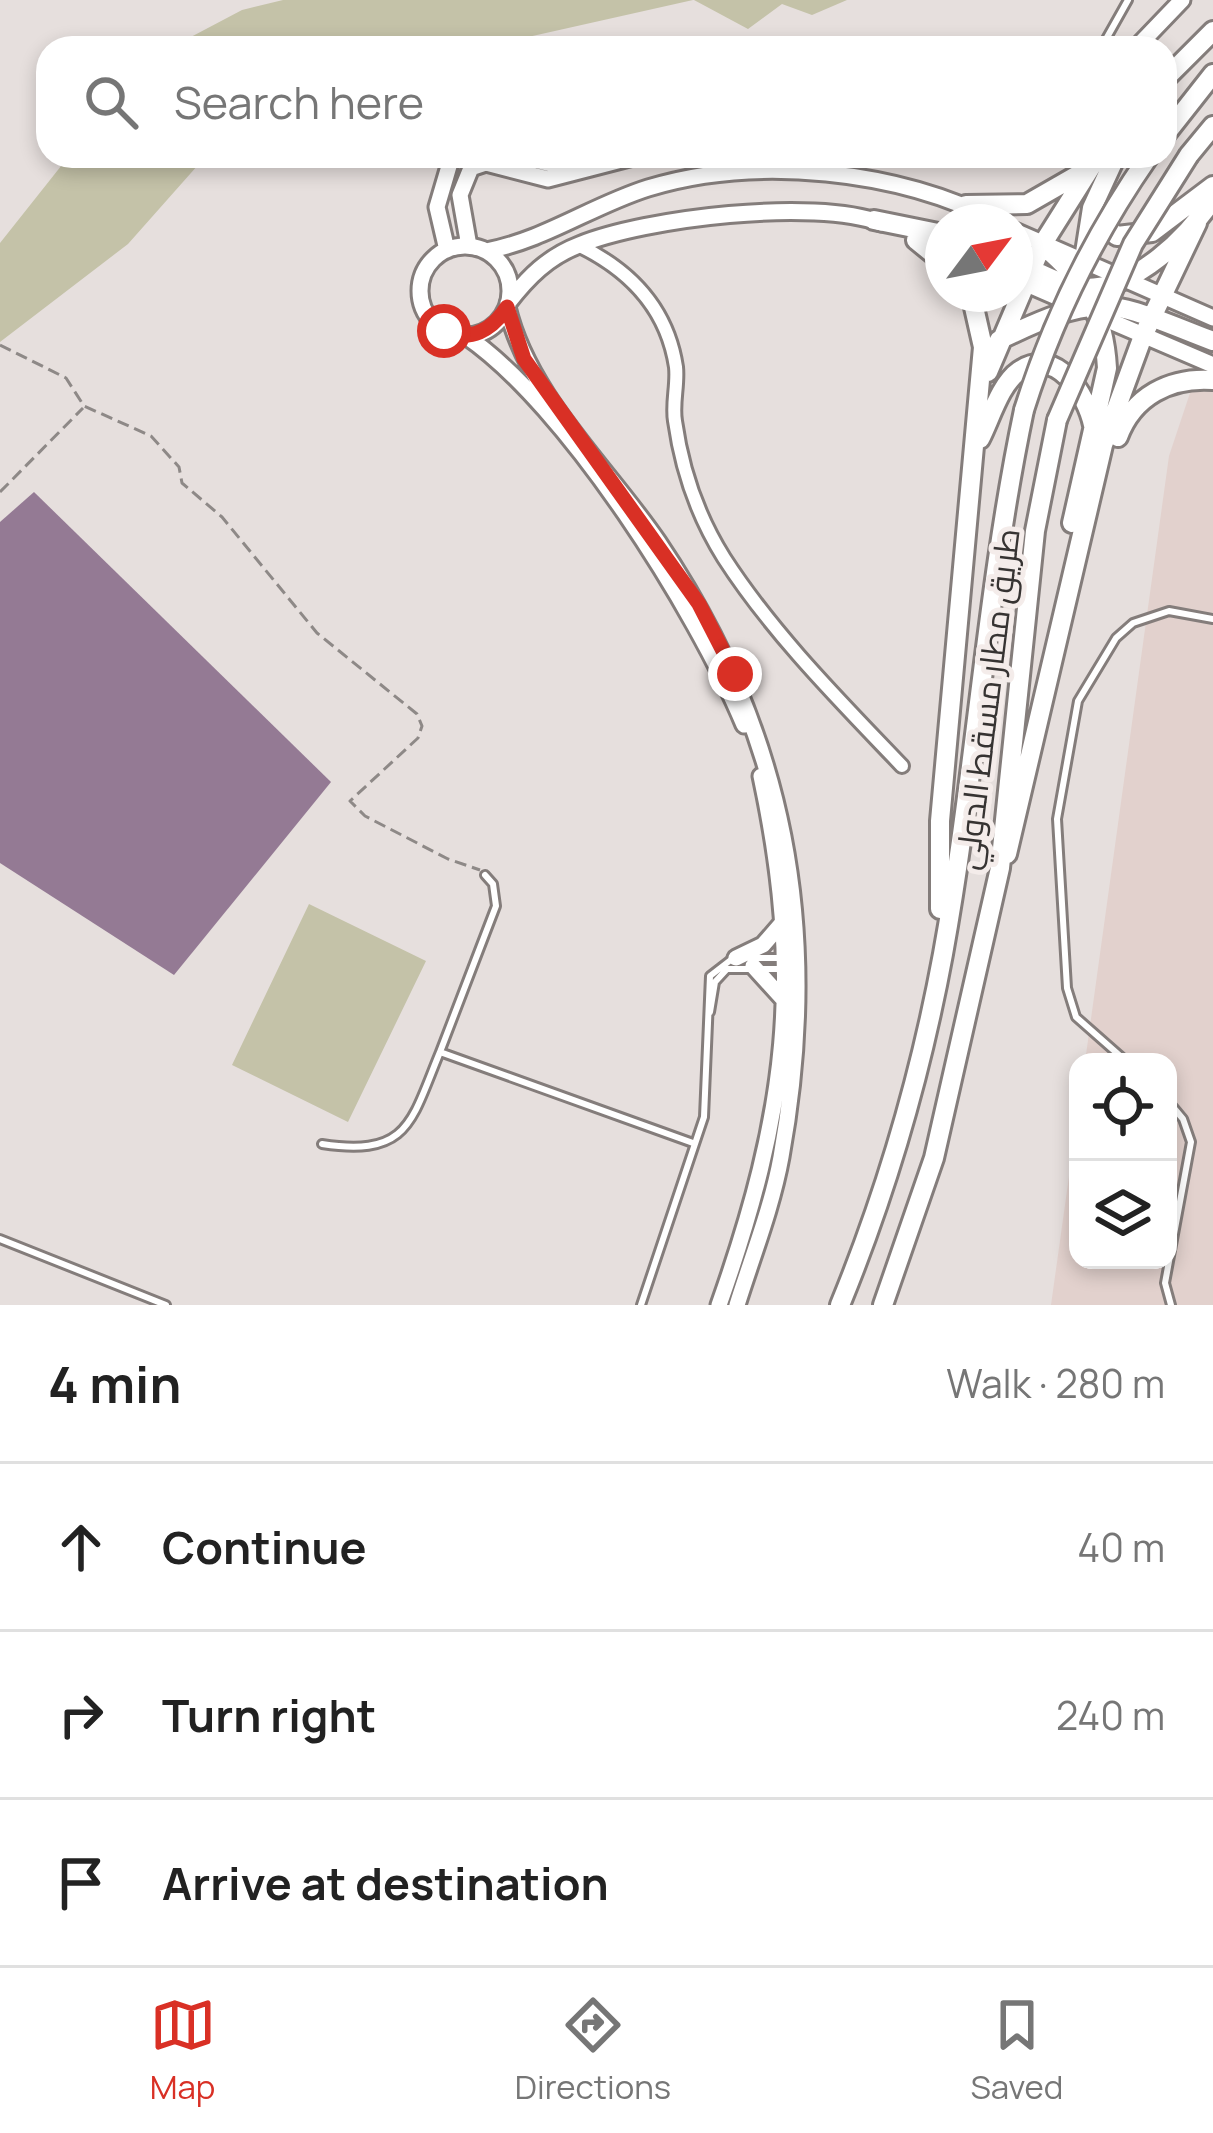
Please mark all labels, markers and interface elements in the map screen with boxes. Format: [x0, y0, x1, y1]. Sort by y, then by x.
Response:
search box [36, 36, 1177, 168]
icon: search [78, 69, 144, 135]
text: Search here [174, 71, 424, 133]
north arrow [925, 204, 1033, 312]
route start [417, 304, 471, 358]
street label: طريق مطار مسقط الدولي [943, 526, 1034, 873]
route end [708, 647, 762, 701]
map controls [1069, 1053, 1177, 1269]
button: locate [1069, 1053, 1177, 1161]
button: layers [1069, 1161, 1177, 1269]
text: 4 min [48, 1349, 181, 1418]
text: Walk · 280 m [946, 1356, 1165, 1410]
icon: ahead [48, 1514, 114, 1580]
text: Continue [162, 1516, 367, 1578]
text: 40 m [1077, 1520, 1165, 1574]
icon: right [48, 1682, 114, 1748]
text: Turn right [162, 1684, 376, 1746]
text: 240 m [1056, 1688, 1165, 1742]
icon: arrive [48, 1850, 114, 1916]
text: Arrive at destination [162, 1852, 609, 1914]
tab: Map [150, 1992, 216, 2109]
tab: Directions [515, 1992, 671, 2109]
tab: Saved [970, 1992, 1063, 2109]

